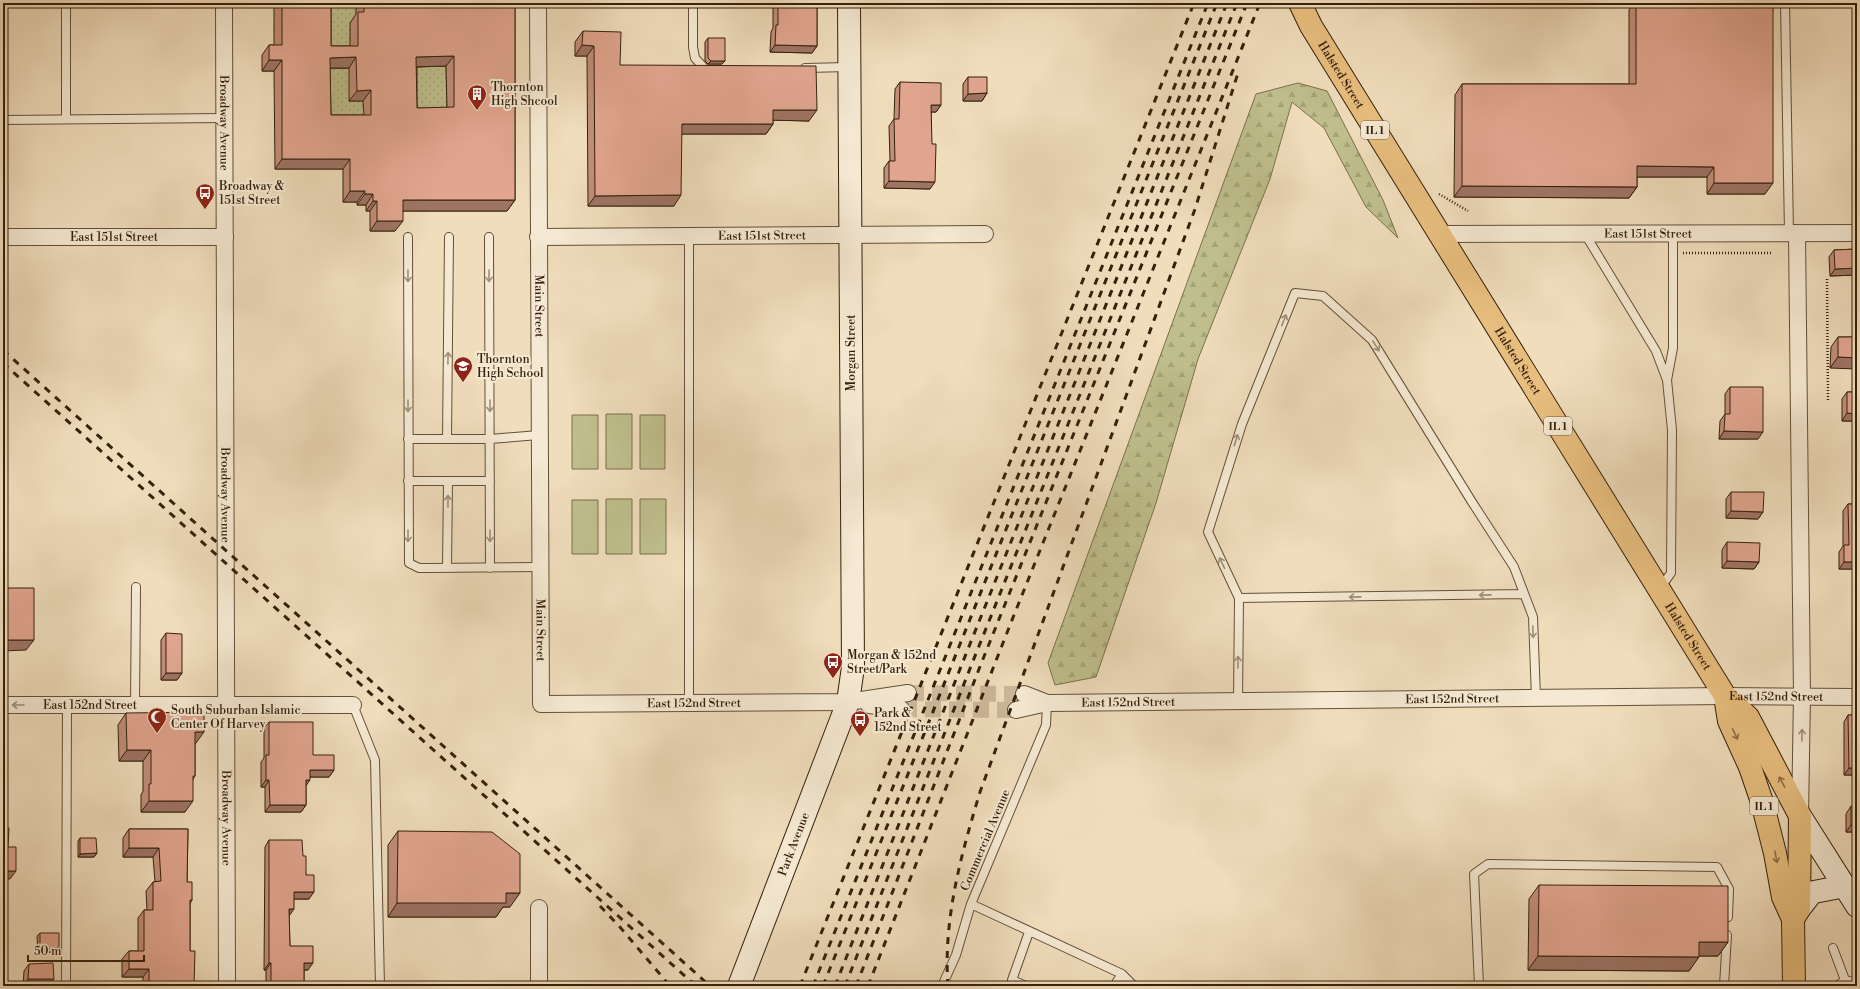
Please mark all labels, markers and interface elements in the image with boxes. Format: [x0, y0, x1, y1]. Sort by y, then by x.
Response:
street label: Halsted Street [1314, 39, 1368, 112]
street label: Broadway Avenue [216, 74, 232, 171]
place label: Thornton High Shcool [491, 80, 558, 109]
building icon: Thornton High Shcool [466, 83, 488, 111]
road number: IL 1 [1361, 121, 1389, 139]
place label: Broadway & 151st Street [218, 179, 285, 208]
bus stop icon: Broadway & 151st Street [194, 182, 216, 210]
street label: East 151st Street [1604, 226, 1693, 242]
street label: East 151st Street [718, 228, 807, 244]
street label: East 151st Street [70, 230, 159, 245]
one-way arrow [404, 269, 412, 282]
one-way arrow [485, 269, 493, 282]
street label: Main Street [531, 275, 546, 338]
street label: Morgan Street [844, 314, 859, 391]
one-way arrow [1281, 314, 1289, 326]
street label: Halsted Street [1491, 324, 1544, 398]
one-way arrow [1372, 340, 1380, 351]
one-way arrow [444, 352, 452, 365]
place label: Thornton High School [477, 352, 544, 381]
school or university icon: Thornton High School [452, 355, 474, 383]
one-way arrow [404, 399, 412, 412]
one-way arrow [486, 399, 494, 412]
road number: IL 1 [1544, 417, 1572, 435]
one-way arrow [1233, 434, 1240, 447]
street label: Broadway Avenue [217, 446, 233, 543]
one-way arrow [444, 495, 452, 508]
one-way arrow [404, 529, 412, 542]
one-way arrow [486, 529, 494, 542]
one-way arrow [1218, 557, 1225, 569]
one-way arrow [1479, 591, 1492, 599]
one-way arrow [1349, 593, 1362, 600]
street label: Main Street [533, 599, 548, 662]
street label: Halsted Street [1661, 600, 1715, 674]
one-way arrow [1530, 625, 1537, 638]
place label: Morgan & 152nd Street/Park [847, 648, 936, 677]
bus stop icon: Morgan & 152nd Street/Park [822, 651, 844, 679]
one-way arrow [1234, 656, 1242, 669]
street label: East 152nd Street [1729, 689, 1824, 705]
street label: East 152nd Street [1405, 691, 1500, 707]
street label: East 152nd Street [1081, 695, 1176, 711]
street label: East 152nd Street [647, 696, 742, 711]
street label: East 152nd Street [43, 698, 138, 713]
one-way arrow [12, 701, 25, 709]
place label: South Suburban Islamic Center Of Harvey [171, 703, 300, 732]
mosque icon: South Suburban Islamic Center Of Harvey [146, 706, 168, 734]
place label: Park & 152nd Street [874, 706, 942, 735]
bus stop icon: Park & 152nd Street [849, 709, 871, 737]
one-way arrow [1732, 727, 1739, 739]
one-way arrow [1798, 729, 1806, 742]
street label: Broadway Avenue [218, 769, 234, 866]
one-way arrow [1778, 776, 1785, 788]
street label: Commercial Avenue [957, 787, 1014, 893]
road number: IL 1 [1750, 797, 1778, 815]
street label: Park Avenue [775, 810, 813, 878]
one-way arrow [1772, 850, 1780, 863]
scale bar [28, 937, 144, 963]
text: 50 m [34, 944, 62, 959]

